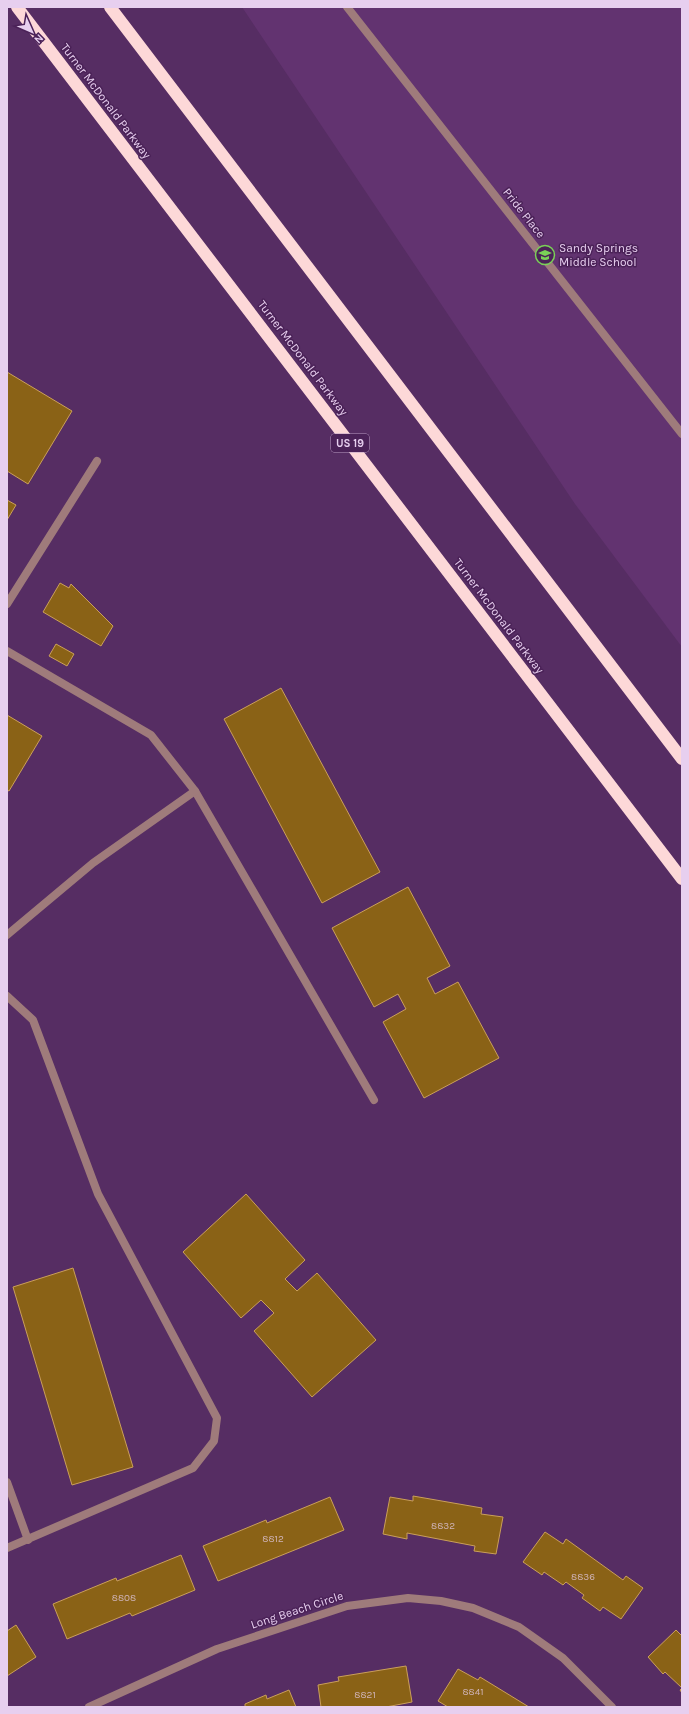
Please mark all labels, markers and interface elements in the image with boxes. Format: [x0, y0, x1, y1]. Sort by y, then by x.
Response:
north arrow [12, 12, 52, 52]
text: N [31, 31, 46, 46]
street label: Turner McDonald Parkway [58, 41, 154, 162]
street label: Pride Place [500, 185, 548, 241]
place label: Sandy Springs Middle School [559, 241, 638, 269]
school or university icon: Sandy Springs Middle School [534, 244, 556, 266]
street label: Turner McDonald Parkway [255, 298, 351, 419]
road number: US 19 [331, 434, 369, 452]
street label: Turner McDonald Parkway [451, 556, 547, 677]
house number: 8832 [431, 1520, 455, 1532]
house number: 8812 [262, 1533, 284, 1545]
house number: 8836 [571, 1571, 595, 1583]
street label: Long Beach Circle [249, 1588, 345, 1632]
house number: 8808 [112, 1592, 136, 1604]
house number: 8841 [462, 1686, 484, 1698]
house number: 8821 [354, 1689, 376, 1701]

